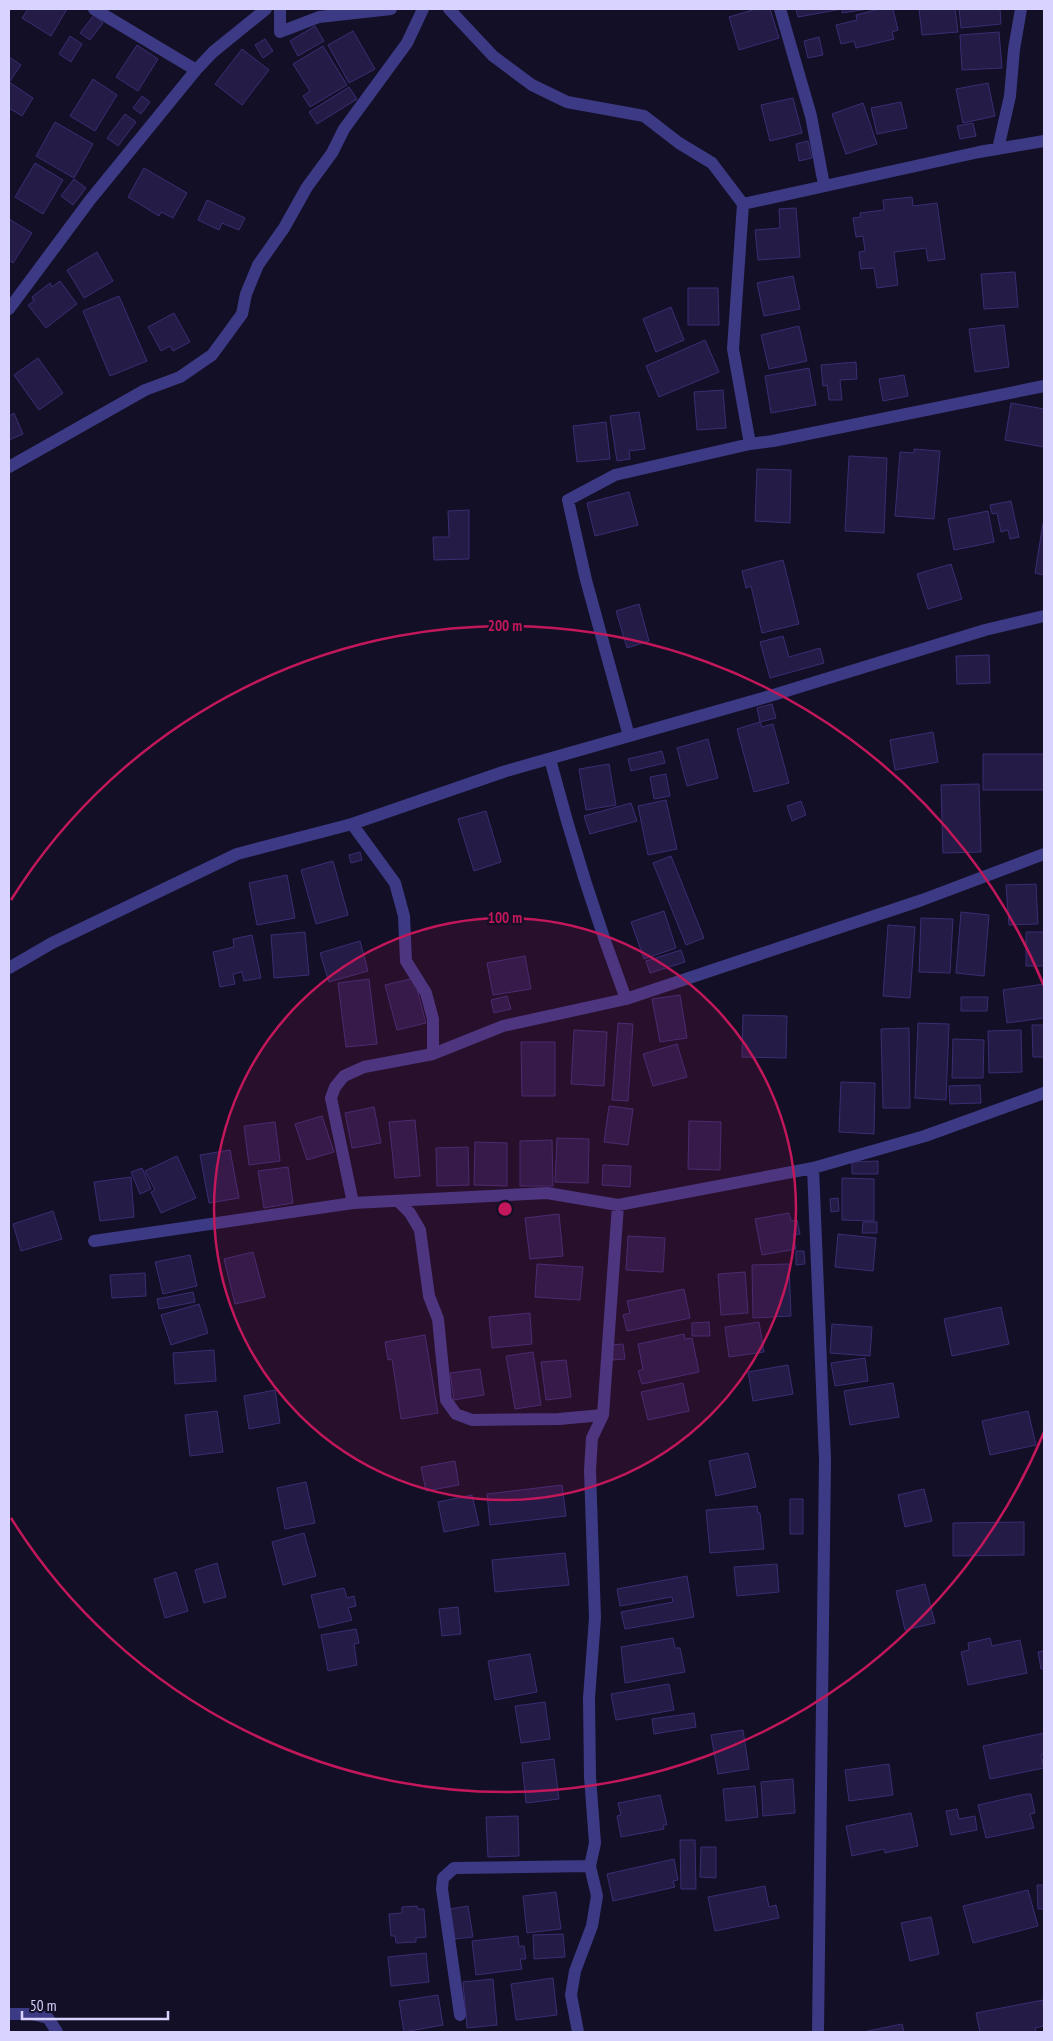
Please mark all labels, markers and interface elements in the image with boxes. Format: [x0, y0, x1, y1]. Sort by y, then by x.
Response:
text: 200 m [488, 616, 522, 635]
text: 100 m [488, 908, 522, 927]
centre of rings [496, 1200, 514, 1218]
scale bar [22, 1988, 169, 2020]
text: 50 m [30, 1996, 56, 2015]

